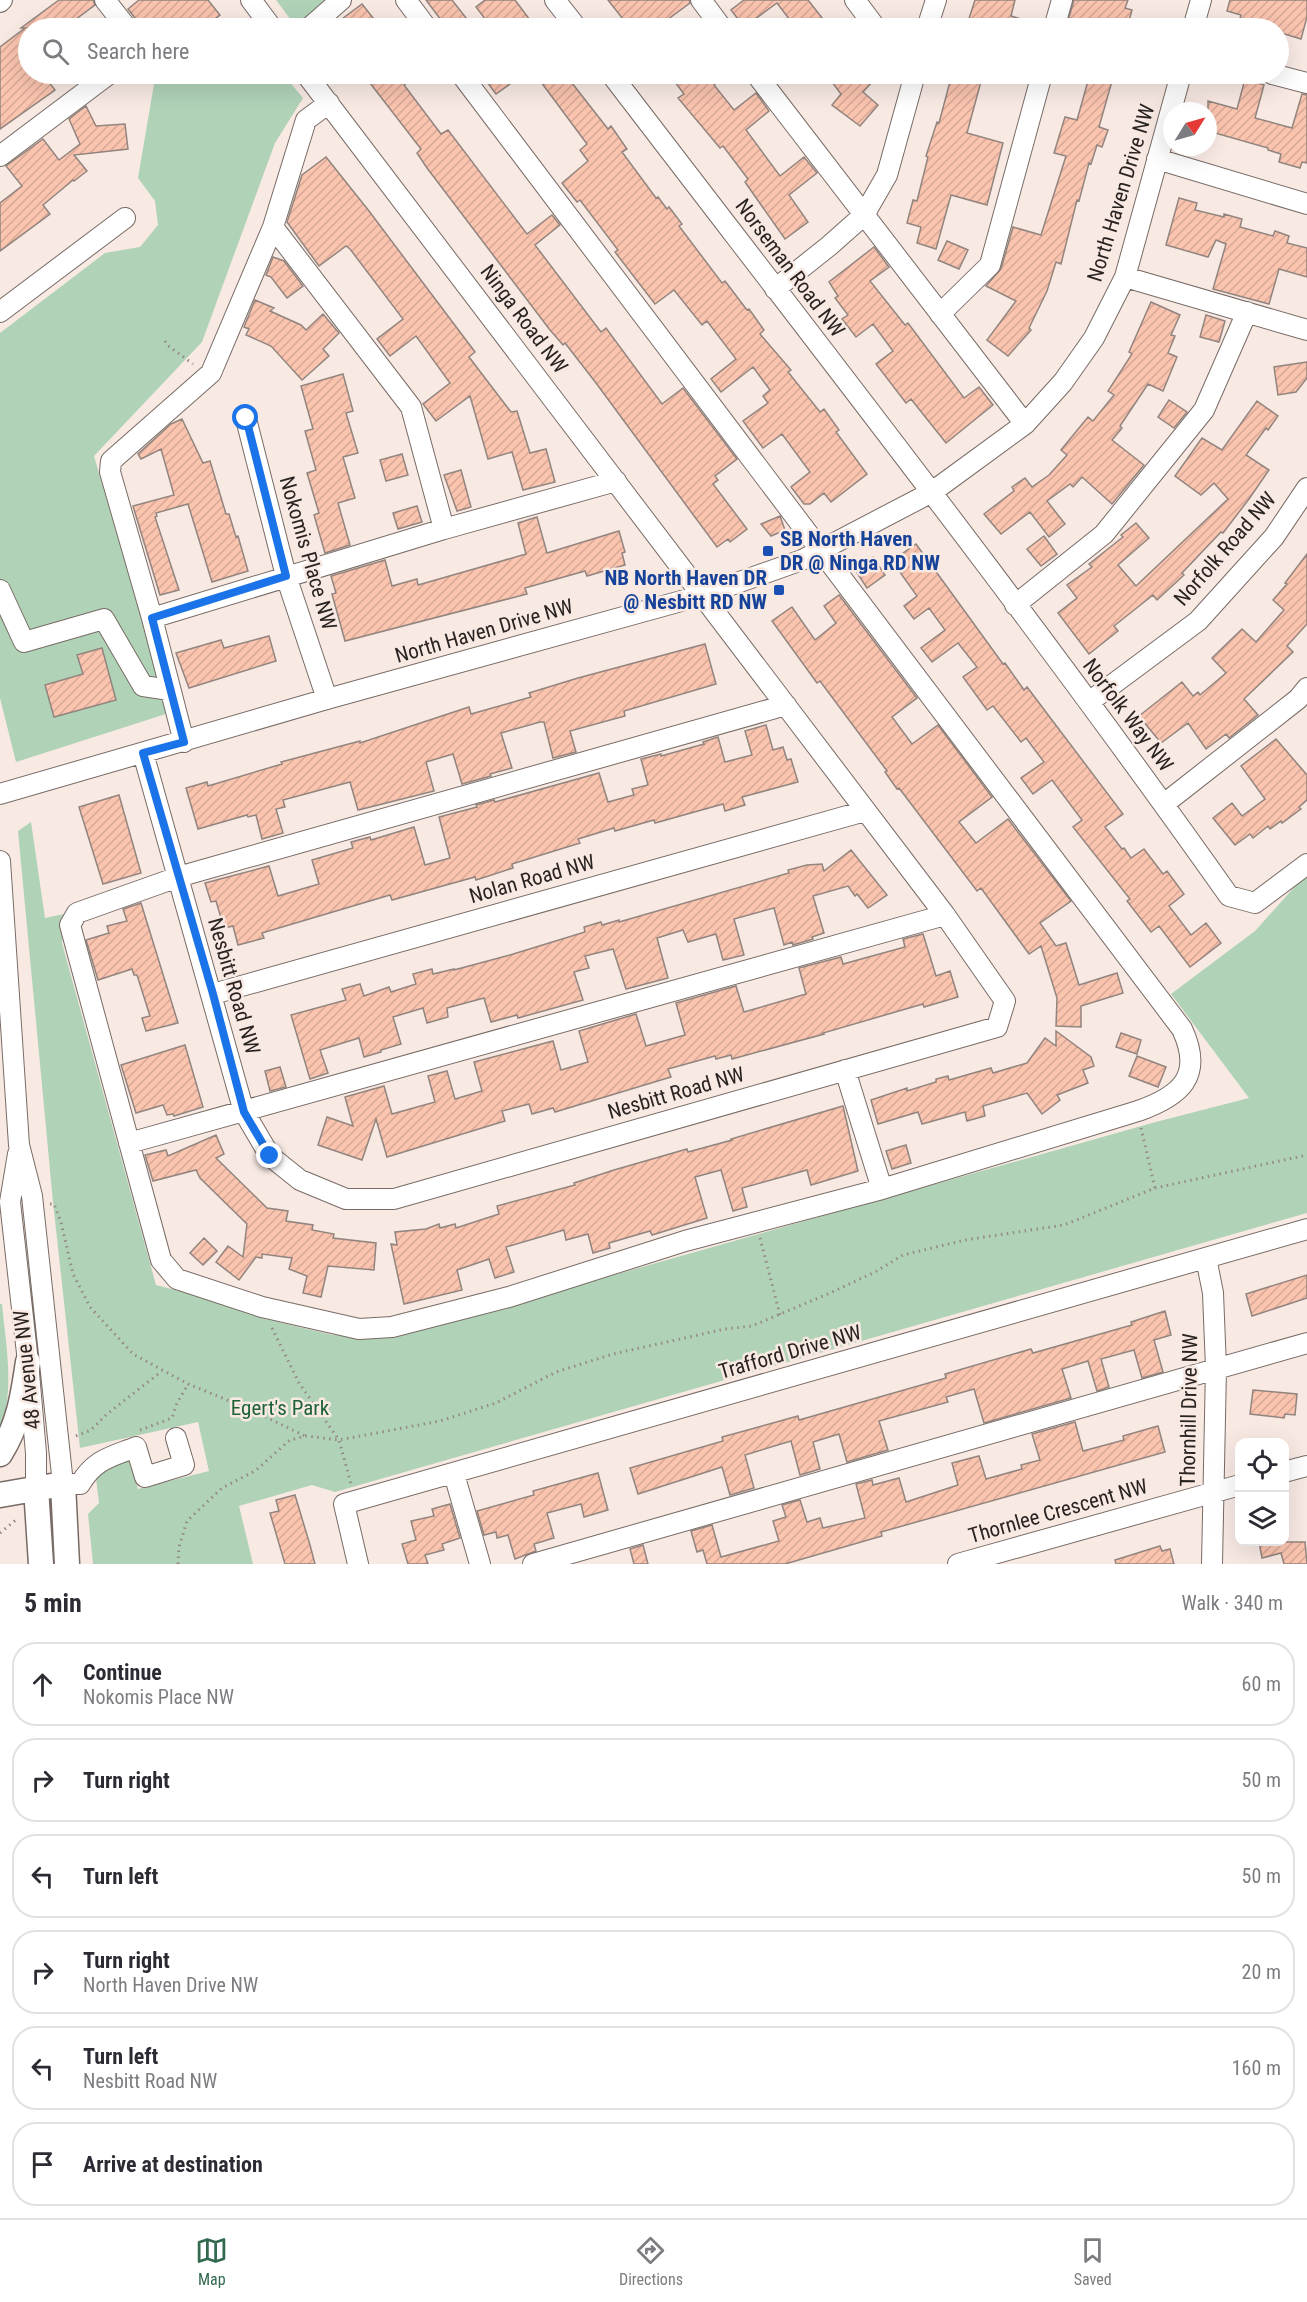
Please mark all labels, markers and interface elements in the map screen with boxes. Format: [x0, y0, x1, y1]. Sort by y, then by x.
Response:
search box [18, 18, 1289, 84]
icon: search [39, 35, 72, 68]
text: Search here [87, 39, 189, 64]
street label: North Haven Drive NW [1083, 102, 1159, 284]
north arrow [1163, 102, 1217, 156]
street label: Norseman Road NW [730, 194, 850, 342]
street label: Ninga Road NW [476, 260, 572, 378]
route start [232, 404, 258, 430]
street label: Nokomis Place NW [275, 474, 341, 632]
street label: Norfolk Road NW [1169, 487, 1281, 611]
place label: SB North Haven DR @ Ninga RD NW [780, 527, 940, 575]
marker: SB North Haven DR @ Ninga RD NW [761, 544, 775, 558]
place label: NB North Haven DR @ Nesbitt RD NW [605, 566, 767, 614]
marker: NB North Haven DR @ Nesbitt RD NW [772, 583, 786, 597]
street label: North Haven Drive NW [392, 594, 576, 668]
street label: Norfolk Way NW [1078, 654, 1178, 776]
street label: Nolan Road NW [466, 850, 598, 908]
street label: Nesbitt Road NW [203, 915, 265, 1057]
street label: Nesbitt Road NW [605, 1062, 747, 1124]
route end [256, 1142, 282, 1168]
street label: 48 Avenue NW [9, 1309, 45, 1431]
street label: Trafford Drive NW [716, 1320, 864, 1384]
street label: Thornhill Drive NW [1176, 1333, 1202, 1487]
park label: Egert's Park [231, 1396, 330, 1420]
map controls [1235, 1438, 1289, 1546]
button: locate [1235, 1438, 1289, 1492]
street label: Thornlee Crescent NW [966, 1474, 1150, 1548]
button: layers [1235, 1492, 1289, 1546]
text: 5 min [24, 1588, 82, 1618]
text: Walk · 340 m [1182, 1591, 1283, 1615]
text: Continue [83, 1660, 162, 1685]
icon: ahead [26, 1668, 59, 1701]
text: 60 m [1242, 1672, 1281, 1696]
text: Nokomis Place NW [83, 1685, 234, 1709]
icon: right [26, 1764, 59, 1797]
text: Turn right [83, 1768, 170, 1793]
text: 50 m [1242, 1768, 1281, 1792]
icon: left [26, 1860, 59, 1893]
text: Turn left [83, 1864, 158, 1889]
text: 50 m [1242, 1864, 1281, 1888]
text: Turn right [83, 1948, 170, 1973]
icon: right [26, 1956, 59, 1989]
text: 20 m [1242, 1960, 1281, 1984]
text: North Haven Drive NW [83, 1973, 258, 1997]
text: Turn left [83, 2044, 158, 2069]
icon: left [26, 2052, 59, 2085]
text: 160 m [1232, 2056, 1281, 2080]
text: Nesbitt Road NW [83, 2069, 217, 2093]
icon: arrive [26, 2148, 59, 2181]
text: Arrive at destination [83, 2152, 263, 2177]
tab: Map [195, 2234, 228, 2289]
tab: Directions [619, 2234, 683, 2289]
tab: Saved [1074, 2234, 1112, 2289]

